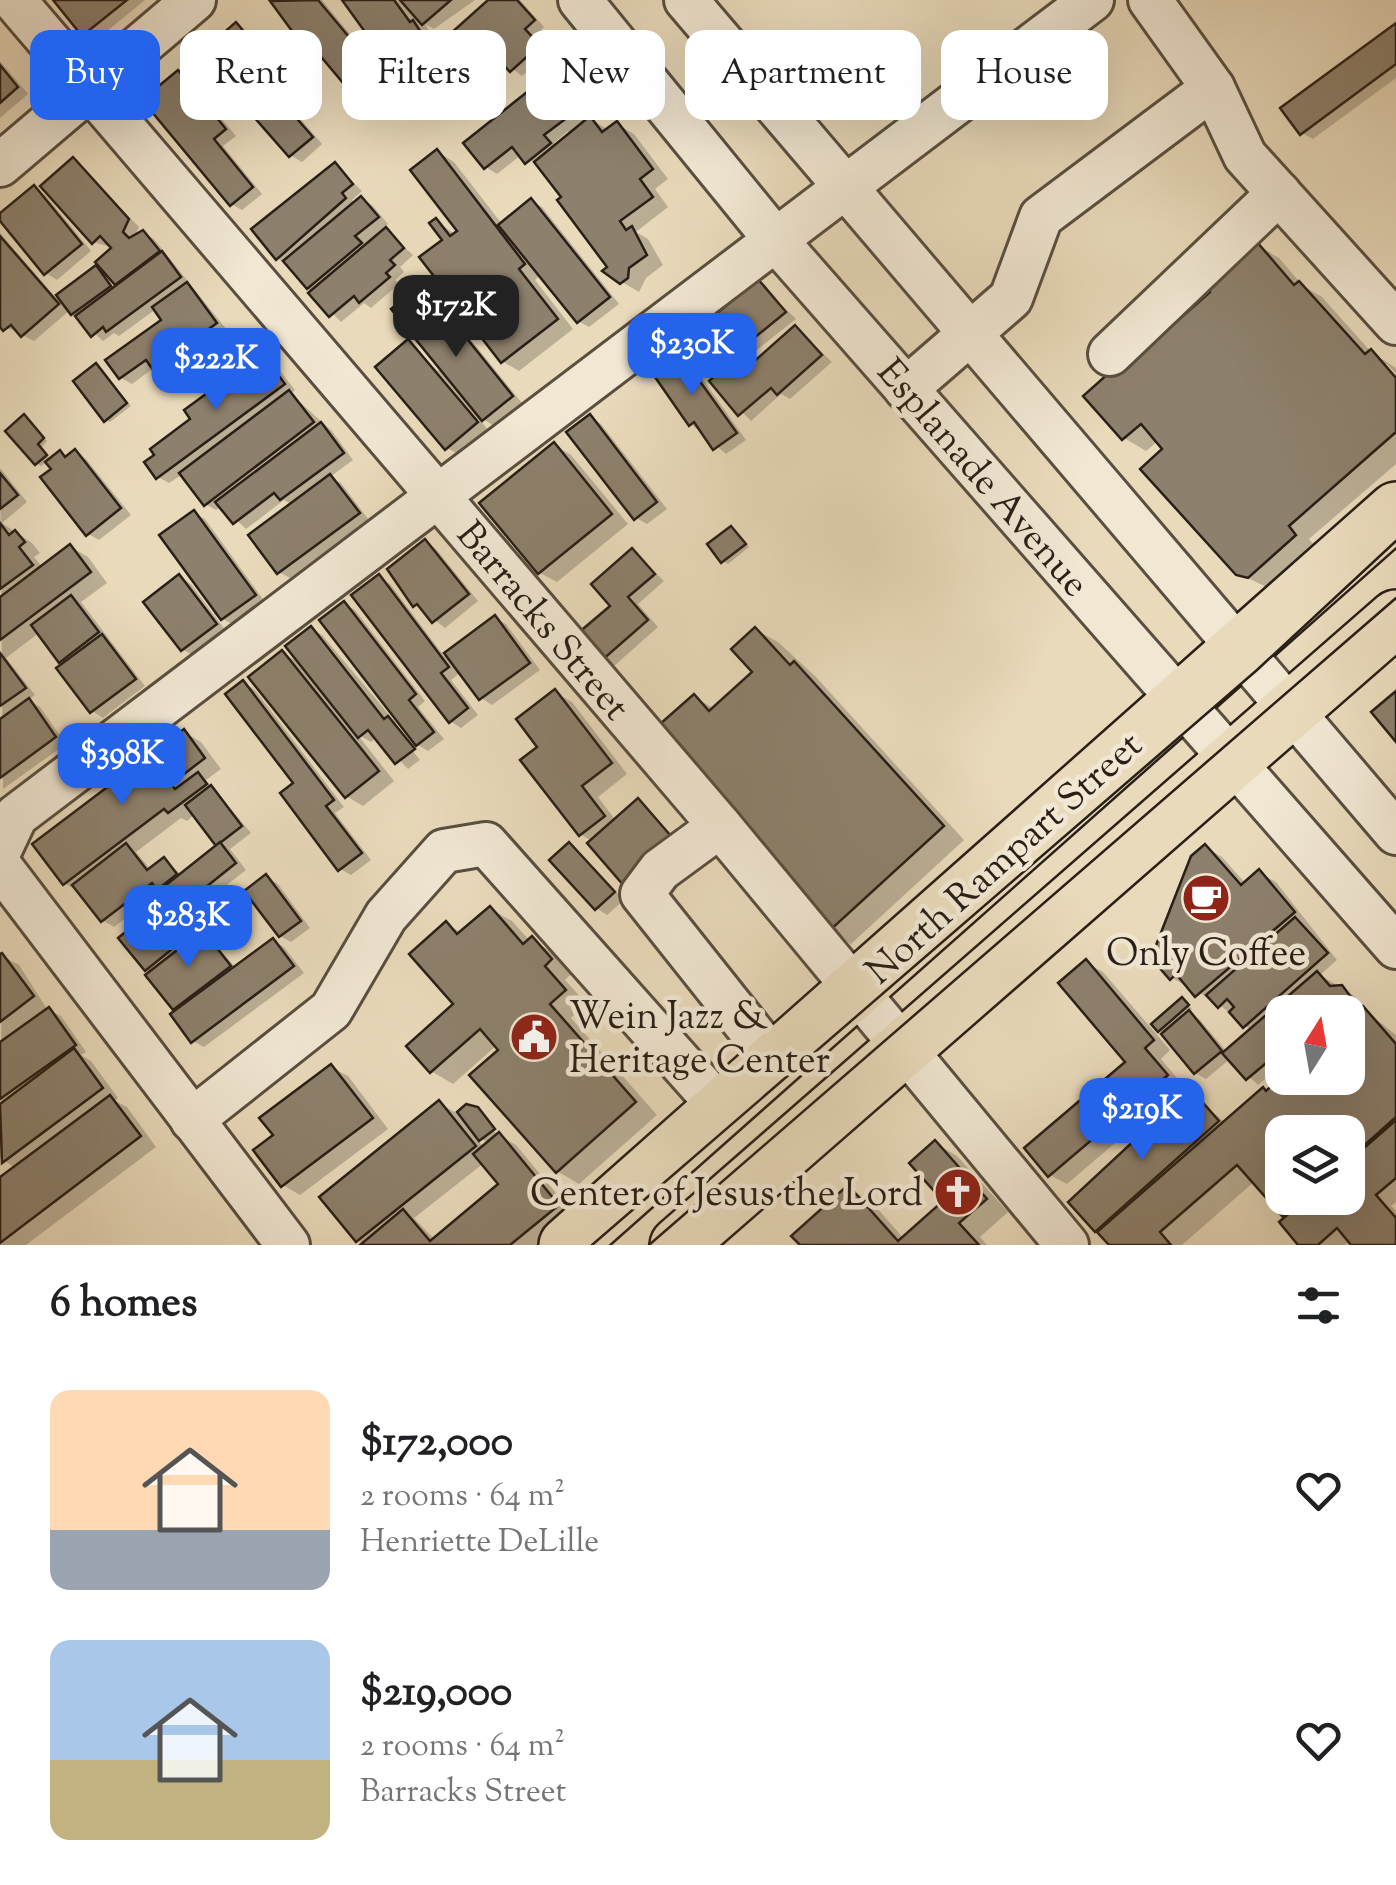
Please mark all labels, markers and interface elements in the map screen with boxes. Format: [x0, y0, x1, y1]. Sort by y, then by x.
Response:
chip: Buy [30, 30, 160, 120]
chip: Rent [180, 30, 322, 120]
chip: Filters [342, 30, 506, 120]
chip: New [526, 30, 665, 120]
chip: Apartment [685, 30, 921, 120]
chip: House [941, 30, 1108, 120]
pin: $172K [386, 275, 526, 360]
text: $172K [415, 284, 497, 330]
pin: $230K [622, 313, 762, 398]
text: $230K [650, 322, 734, 368]
pin: $222K [146, 328, 286, 413]
text: $222K [173, 337, 259, 383]
street label: Esplanade Avenue [862, 349, 1100, 611]
street label: Barracks Street [441, 511, 640, 734]
street label: North Rampart Street [855, 721, 1156, 999]
pin: $398K [52, 723, 192, 808]
text: $398K [80, 732, 164, 778]
cafe icon: Only Coffee [1180, 872, 1232, 924]
pin: $283K [118, 885, 258, 970]
text: $283K [146, 894, 230, 940]
place label: Only Coffee [1106, 929, 1306, 983]
place label: Wein Jazz & Heritage Center [569, 992, 830, 1090]
north arrow [1265, 995, 1365, 1095]
map controls [1265, 995, 1365, 1215]
public building icon: Wein Jazz & Heritage Center [508, 1011, 560, 1063]
pin: $219K [1072, 1078, 1212, 1163]
text: $219K [1101, 1087, 1183, 1133]
button: layers [1265, 1115, 1365, 1215]
church icon: Center of Jesus the Lord [932, 1166, 984, 1218]
place label: Center of Jesus the Lord [530, 1169, 923, 1223]
text: 6 homes [50, 1275, 197, 1335]
icon: filters [1291, 1278, 1346, 1333]
text: $172,000 [360, 1414, 513, 1474]
icon: home [130, 1430, 250, 1550]
icon: heart [1291, 1463, 1346, 1518]
text: 2 rooms · 64 m² [360, 1474, 565, 1520]
text: Henriette DeLille [360, 1520, 599, 1566]
text: $219,000 [360, 1664, 512, 1724]
icon: home [130, 1680, 250, 1800]
icon: heart [1291, 1713, 1346, 1768]
text: 2 rooms · 64 m² [360, 1724, 565, 1770]
text: Barracks Street [360, 1770, 567, 1816]

